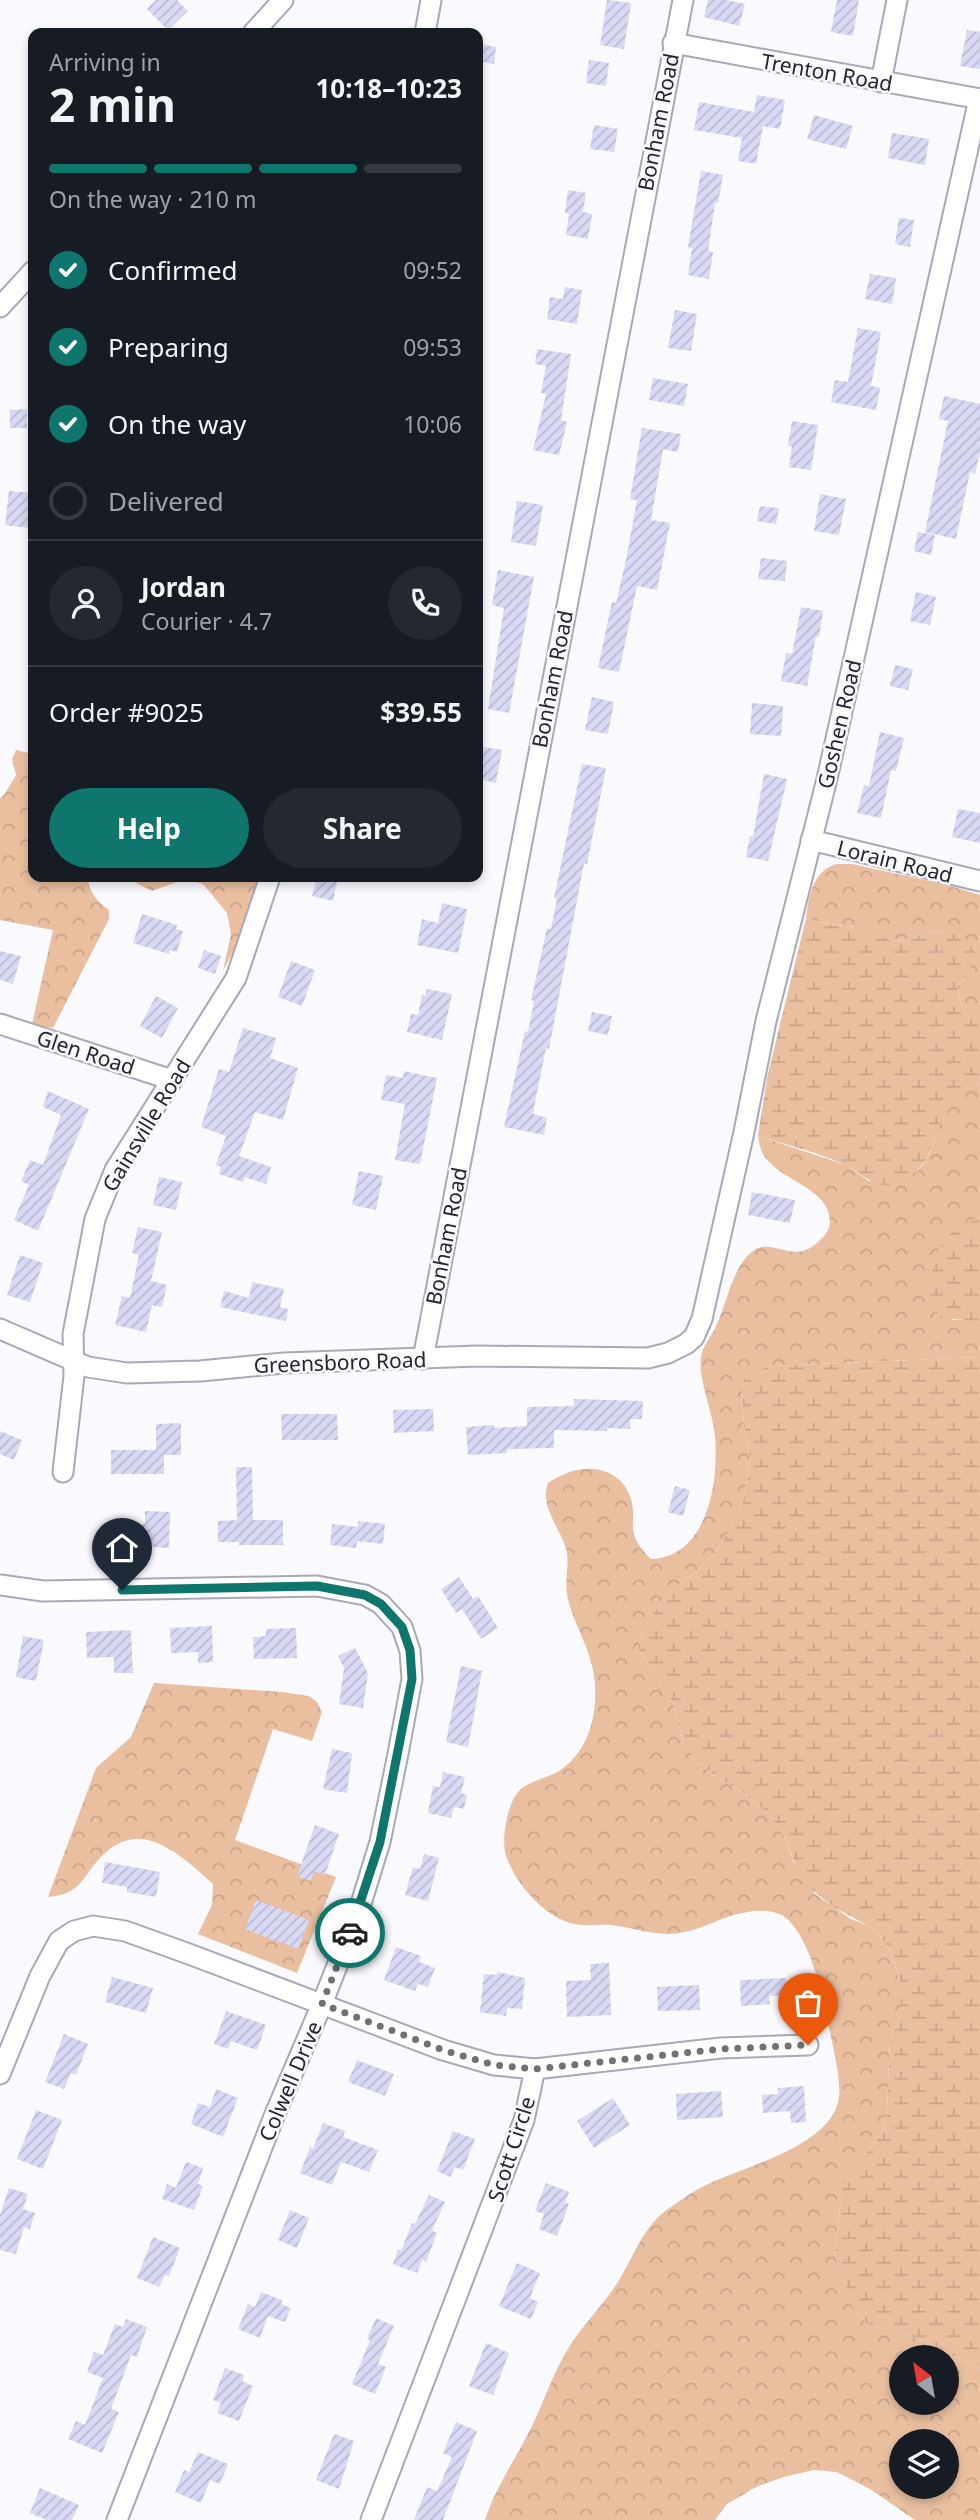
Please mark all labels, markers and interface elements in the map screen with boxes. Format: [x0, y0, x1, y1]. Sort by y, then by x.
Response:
text: Arriving in [49, 46, 161, 78]
street label: Trenton Road [759, 47, 895, 97]
street label: Bonham Road [631, 51, 685, 193]
text: 10:18–10:23 [315, 70, 462, 106]
text: 2 min [49, 73, 176, 135]
text: On the way · 210 m [49, 183, 256, 215]
icon: check [49, 251, 87, 289]
text: Confirmed [108, 252, 238, 288]
text: 09:52 [403, 254, 462, 286]
icon: check [49, 328, 87, 366]
text: Preparing [108, 329, 229, 365]
text: 09:53 [403, 331, 462, 363]
icon: check [49, 405, 87, 443]
text: On the way [108, 406, 246, 442]
text: 10:06 [403, 408, 462, 440]
text: Delivered [108, 483, 224, 519]
button: person [49, 566, 123, 640]
button: phone [388, 566, 462, 640]
text: Jordan [141, 569, 226, 605]
text: Courier · 4.7 [141, 605, 272, 637]
street label: Bonham Road [525, 608, 579, 750]
street label: Goshen Road [811, 657, 867, 791]
text: Order #9025 [49, 694, 204, 730]
text: $39.55 [380, 694, 462, 730]
button: Help [49, 788, 249, 868]
button: Share [263, 788, 462, 868]
street label: Lorain Road [834, 833, 956, 889]
street label: Glen Road [33, 1023, 139, 1081]
street label: Gainsville Road [95, 1053, 197, 1197]
street label: Bonham Road [419, 1165, 473, 1307]
street label: Greensboro Road [253, 1345, 427, 1379]
pin [92, 1518, 152, 1590]
icon: home [103, 1529, 141, 1567]
courier [315, 1898, 385, 1968]
icon: car [331, 1914, 369, 1952]
pin [778, 1973, 838, 2045]
icon: bag [789, 1984, 827, 2022]
street label: Colwell Drive [252, 2017, 328, 2145]
street label: Scott Circle [481, 2093, 541, 2205]
north arrow [889, 2345, 959, 2415]
map controls [889, 2345, 959, 2499]
button: layers [889, 2429, 959, 2499]

